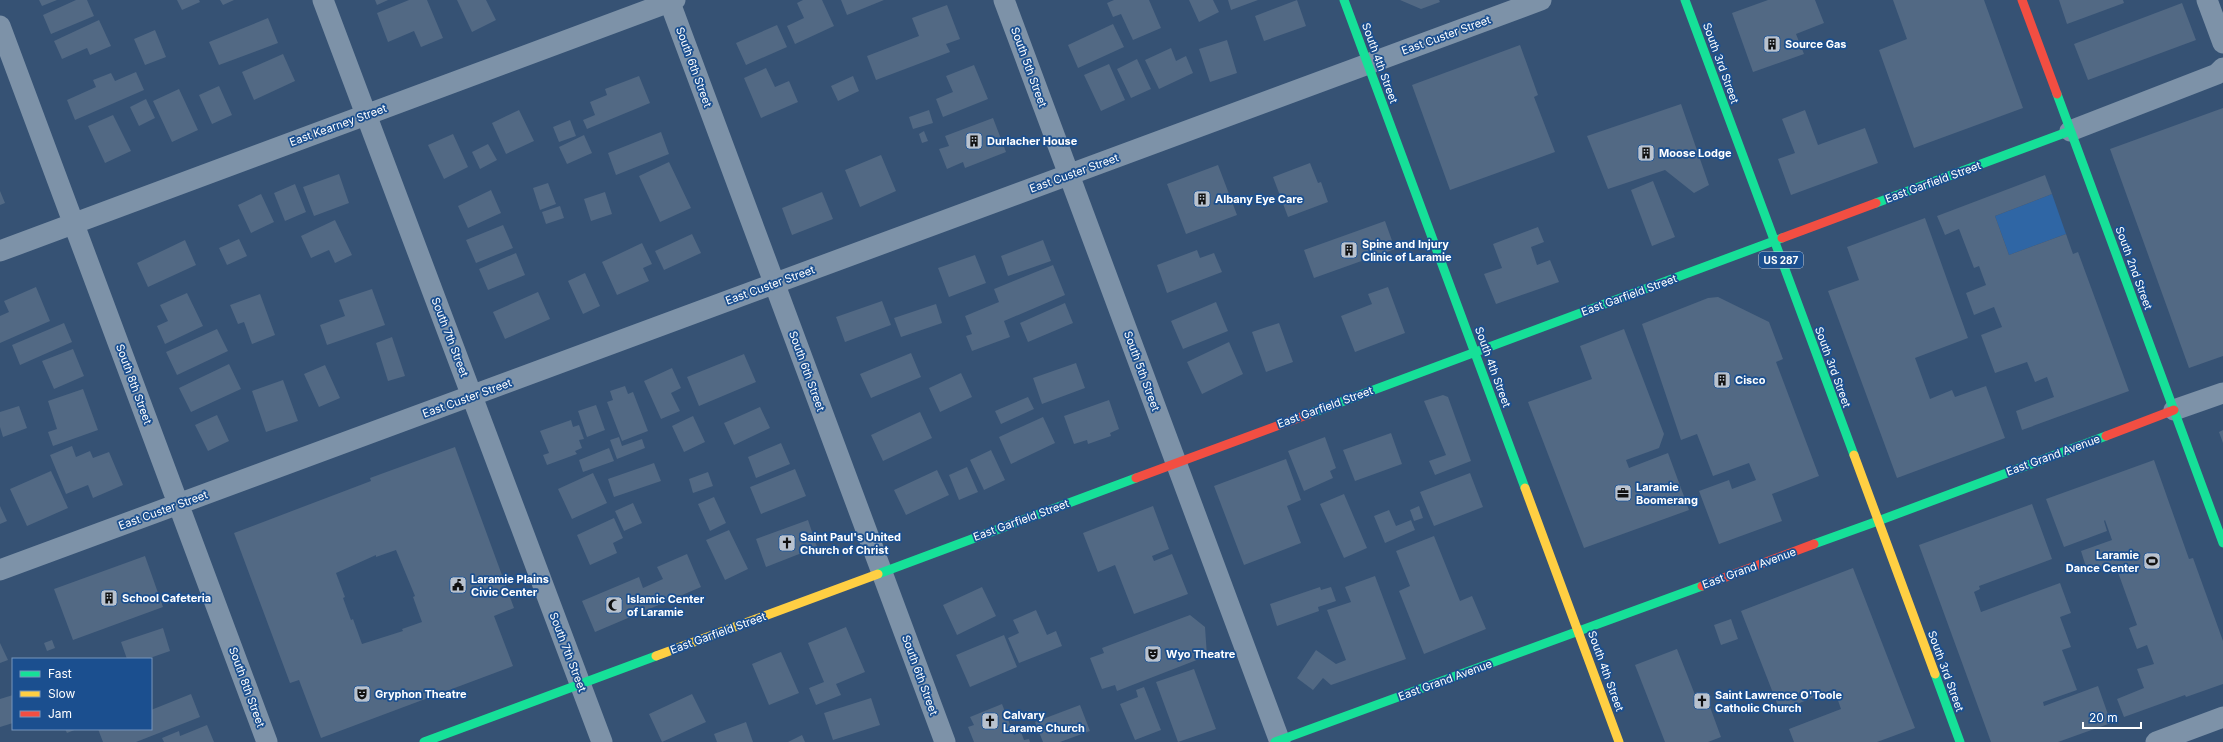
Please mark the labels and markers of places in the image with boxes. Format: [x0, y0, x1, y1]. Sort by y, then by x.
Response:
building icon: Source Gas [1762, 34, 1782, 54]
place label: Source Gas [1785, 37, 1846, 51]
building icon: Durlacher House [964, 131, 984, 151]
place label: Durlacher House [987, 134, 1078, 148]
building icon: Moose Lodge [1636, 143, 1656, 163]
place label: Moose Lodge [1659, 146, 1732, 160]
building icon: Albany Eye Care [1192, 189, 1212, 209]
place label: Albany Eye Care [1215, 192, 1304, 206]
place label: Spine and Injury Clinic of Laramie [1362, 237, 1452, 264]
building icon: Spine and Injury Clinic of Laramie [1339, 240, 1359, 260]
building icon: Cisco [1712, 370, 1732, 390]
place label: Cisco [1735, 373, 1766, 387]
place label: Laramie Boomerang [1636, 480, 1698, 507]
office icon: Laramie Boomerang [1613, 483, 1633, 503]
place label: Saint Paul's United Church of Christ [800, 530, 901, 557]
church icon: Saint Paul's United Church of Christ [777, 533, 797, 553]
place label: Laramie Dance Center [2066, 548, 2140, 575]
sports icon: Laramie Dance Center [2142, 551, 2162, 571]
place label: Laramie Plains Civic Center [471, 572, 549, 599]
public building icon: Laramie Plains Civic Center [448, 575, 468, 595]
building icon: School Cafeteria [99, 588, 119, 608]
place label: School Cafeteria [122, 591, 211, 605]
place label: Islamic Center of Laramie [627, 592, 705, 619]
mosque icon: Islamic Center of Laramie [604, 595, 624, 615]
theatre icon: Wyo Theatre [1143, 644, 1163, 664]
place label: Wyo Theatre [1166, 647, 1236, 661]
theatre icon: Gryphon Theatre [352, 684, 372, 704]
place label: Gryphon Theatre [375, 687, 467, 701]
place label: Saint Lawrence O'Toole Catholic Church [1715, 688, 1842, 715]
church icon: Saint Lawrence O'Toole Catholic Church [1692, 691, 1712, 711]
place label: Calvary Larame Church [1003, 708, 1085, 735]
church icon: Calvary Larame Church [980, 711, 1000, 731]

